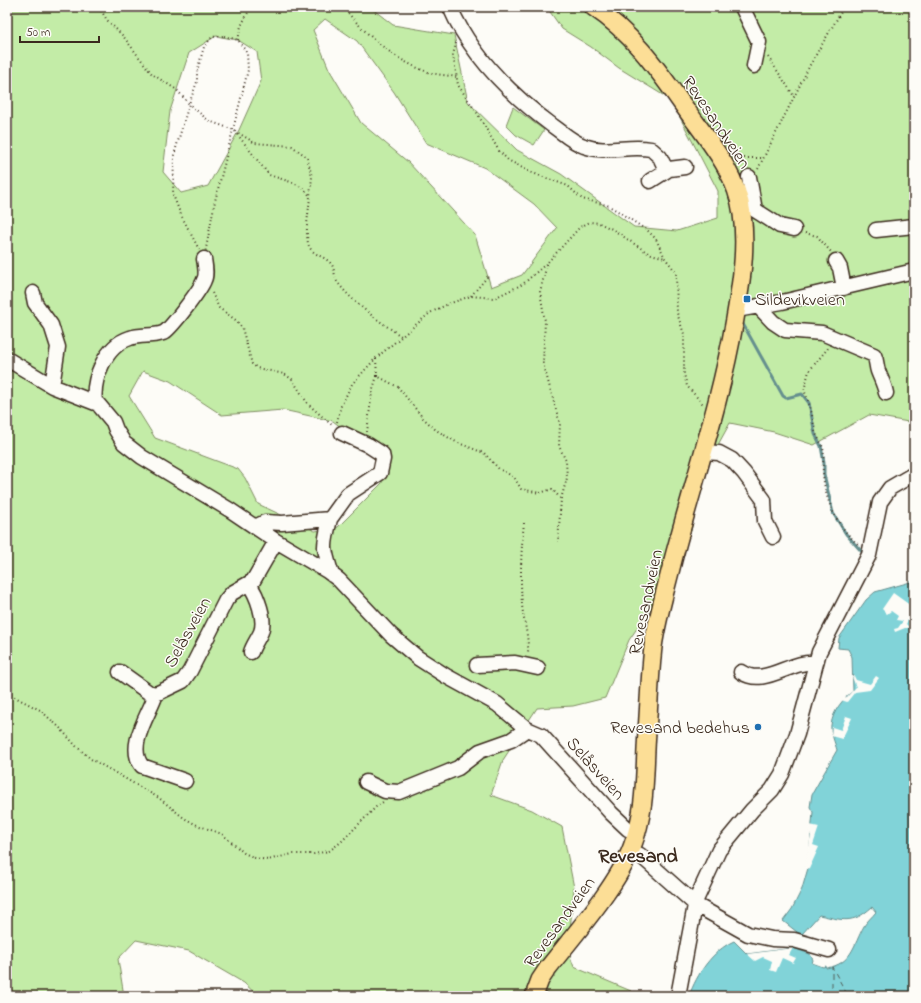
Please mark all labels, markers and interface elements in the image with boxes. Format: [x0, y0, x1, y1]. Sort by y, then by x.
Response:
scale bar [20, 18, 99, 44]
text: 50 m [26, 24, 50, 42]
street label: Revesandveien [675, 71, 756, 175]
place label: Sildevikveien [755, 288, 845, 314]
marker: Sildevikveien [742, 294, 752, 304]
street label: Revesandveien [623, 547, 671, 658]
street label: Selåsveien [159, 593, 219, 673]
place label: Revesand bedehus [610, 716, 750, 742]
marker: Revesand bedehus [753, 722, 763, 732]
street label: Selåsveien [559, 732, 630, 807]
district label: Revesand [598, 843, 678, 872]
street label: Revesandveien [519, 872, 603, 974]

